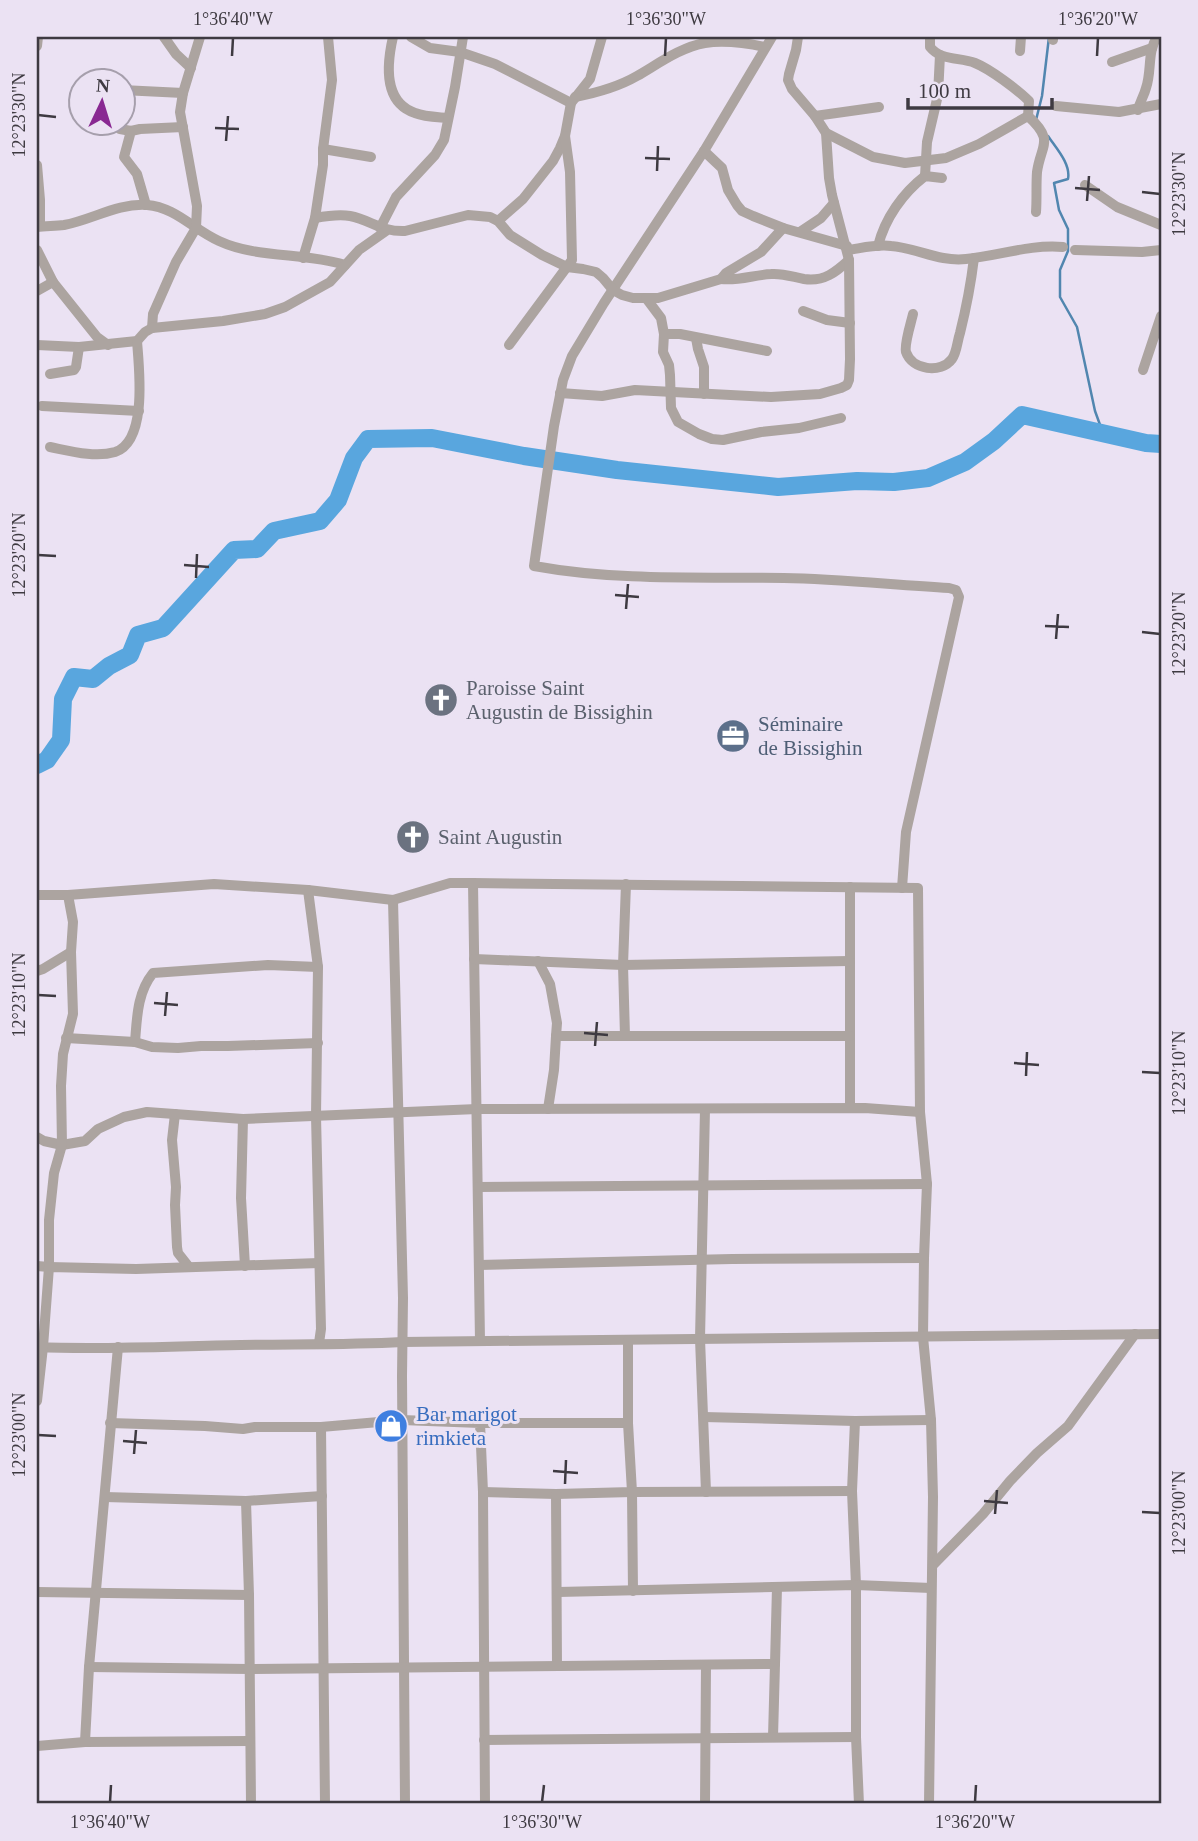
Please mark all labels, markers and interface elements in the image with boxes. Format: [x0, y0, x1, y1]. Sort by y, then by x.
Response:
text: 1°36'40"W [193, 9, 273, 29]
text: 1°36'30"W [626, 9, 706, 29]
text: 1°36'20"W [1058, 9, 1138, 29]
north arrow [66, 66, 136, 136]
scale bar [908, 66, 1051, 110]
text: 12°23'30"N [9, 73, 29, 157]
text: N [96, 75, 111, 97]
text: 100 m [918, 79, 971, 103]
text: 12°23'30"N [1169, 152, 1189, 236]
text: 12°23'20"N [9, 513, 29, 597]
text: 12°23'20"N [1169, 592, 1189, 676]
place label: Paroisse Saint Augustin de Bissighin [466, 676, 653, 724]
church icon: Paroisse Saint Augustin de Bissighin [422, 681, 460, 719]
place label: Séminaire de Bissighin [758, 712, 863, 760]
office icon: Séminaire de Bissighin [714, 717, 752, 755]
church icon: Saint Augustin [394, 818, 432, 856]
place label: Saint Augustin [438, 825, 563, 849]
text: 12°23'10"N [9, 953, 29, 1037]
text: 12°23'10"N [1169, 1031, 1189, 1115]
text: 12°23'00"N [9, 1393, 29, 1477]
place label: Bar marigot rimkieta [416, 1402, 517, 1450]
shop icon: Bar marigot rimkieta [372, 1407, 410, 1445]
text: 12°23'00"N [1169, 1471, 1189, 1555]
text: 1°36'40"W [70, 1812, 150, 1832]
text: 1°36'30"W [502, 1812, 582, 1832]
text: 1°36'20"W [935, 1812, 1015, 1832]

